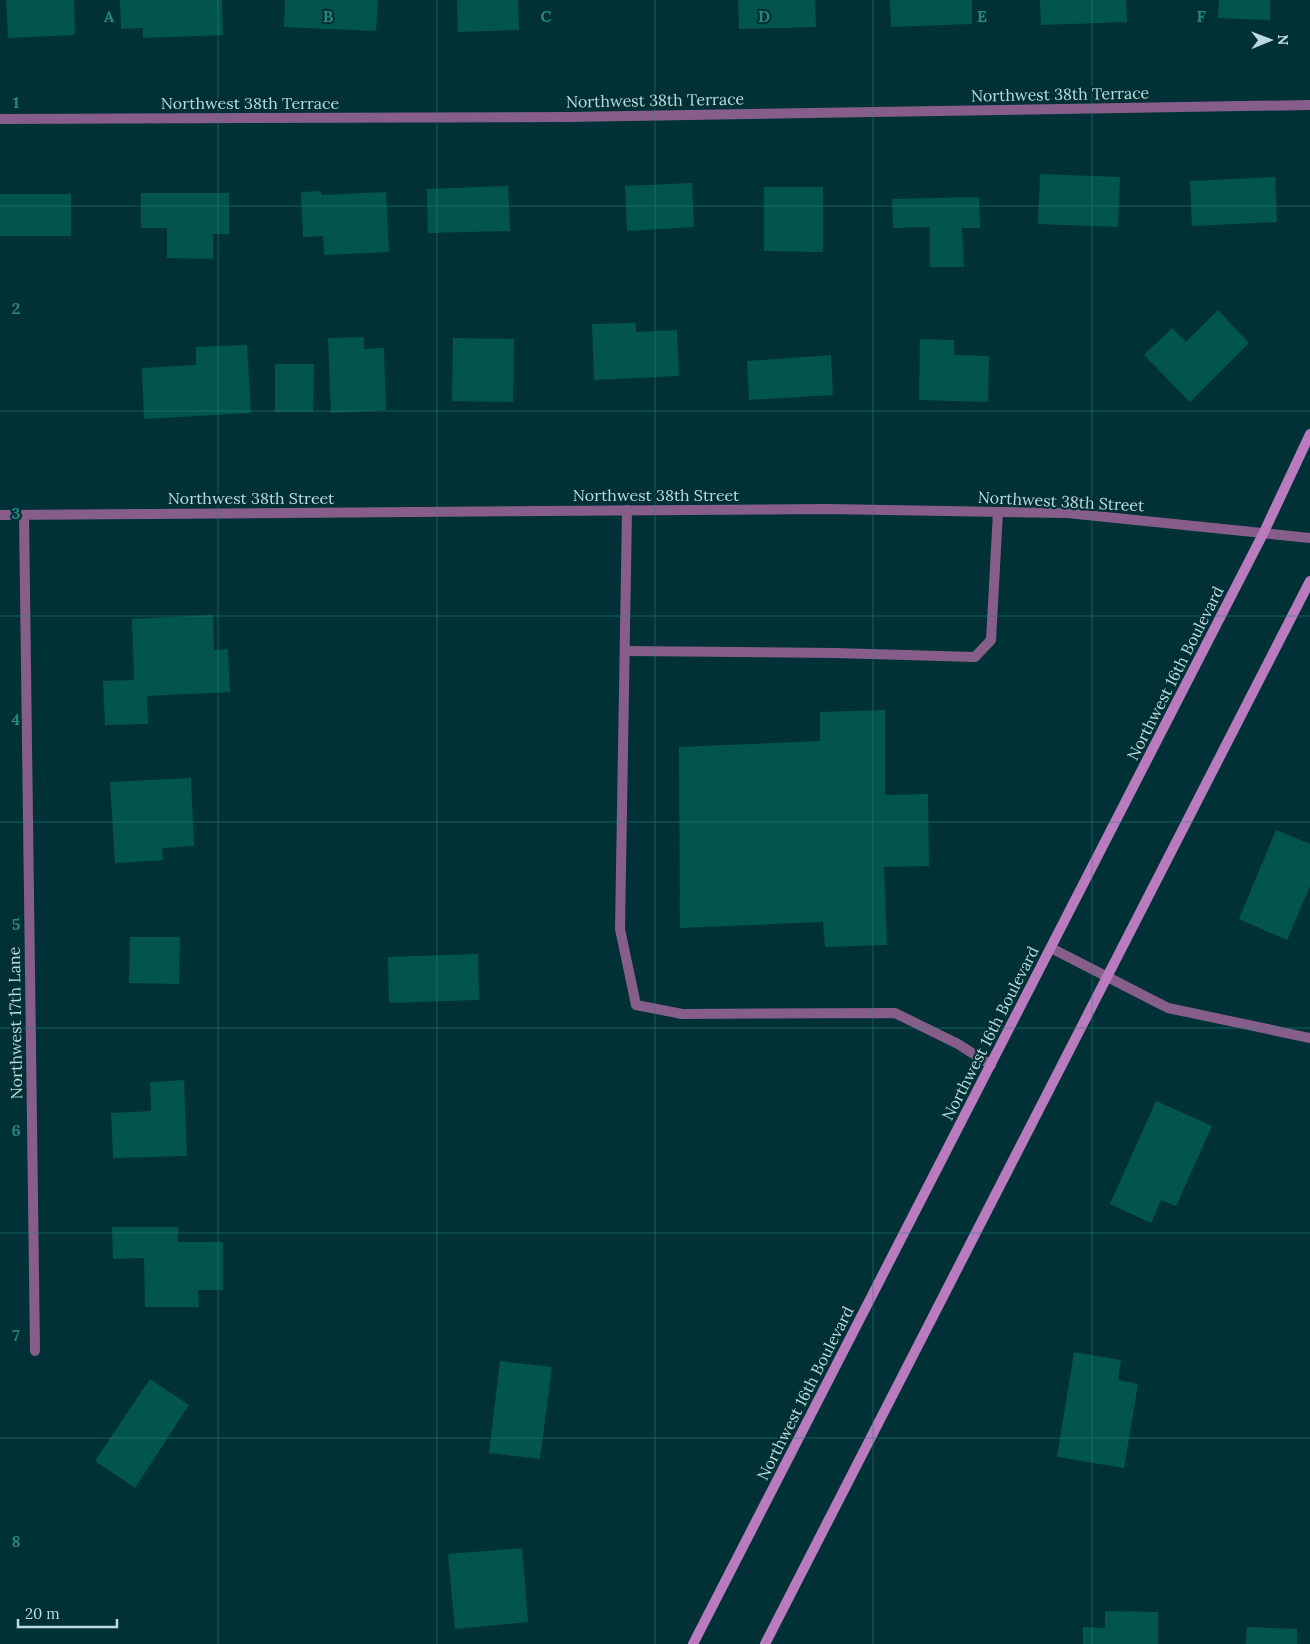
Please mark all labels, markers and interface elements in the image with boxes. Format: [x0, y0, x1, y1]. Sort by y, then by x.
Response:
text: A [104, 6, 115, 26]
text: B [323, 6, 334, 26]
text: C [540, 6, 552, 26]
text: D [758, 6, 770, 26]
text: E [977, 6, 987, 26]
text: F [1196, 6, 1206, 26]
north arrow [1245, 15, 1295, 65]
text: N [1274, 34, 1292, 46]
street label: Northwest 38th Terrace [971, 82, 1150, 106]
street label: Northwest 38th Terrace [566, 88, 745, 112]
text: 1 [13, 92, 19, 112]
street label: Northwest 38th Terrace [161, 93, 340, 113]
text: 2 [12, 298, 20, 318]
street label: Northwest 38th Street [573, 485, 740, 505]
street label: Northwest 38th Street [977, 487, 1145, 515]
street label: Northwest 38th Street [168, 488, 335, 508]
text: 3 [12, 503, 21, 523]
street label: Northwest 16th Boulevard [1122, 582, 1228, 763]
text: 4 [12, 709, 21, 729]
text: 5 [12, 914, 21, 934]
street label: Northwest 16th Boulevard [937, 942, 1043, 1123]
street label: Northwest 17th Lane [4, 946, 26, 1099]
text: 6 [11, 1120, 21, 1140]
street label: Northwest 16th Boulevard [752, 1302, 858, 1483]
text: 7 [12, 1325, 20, 1345]
text: 8 [11, 1531, 21, 1551]
scale bar [18, 1596, 116, 1628]
text: 20 m [25, 1604, 60, 1623]

